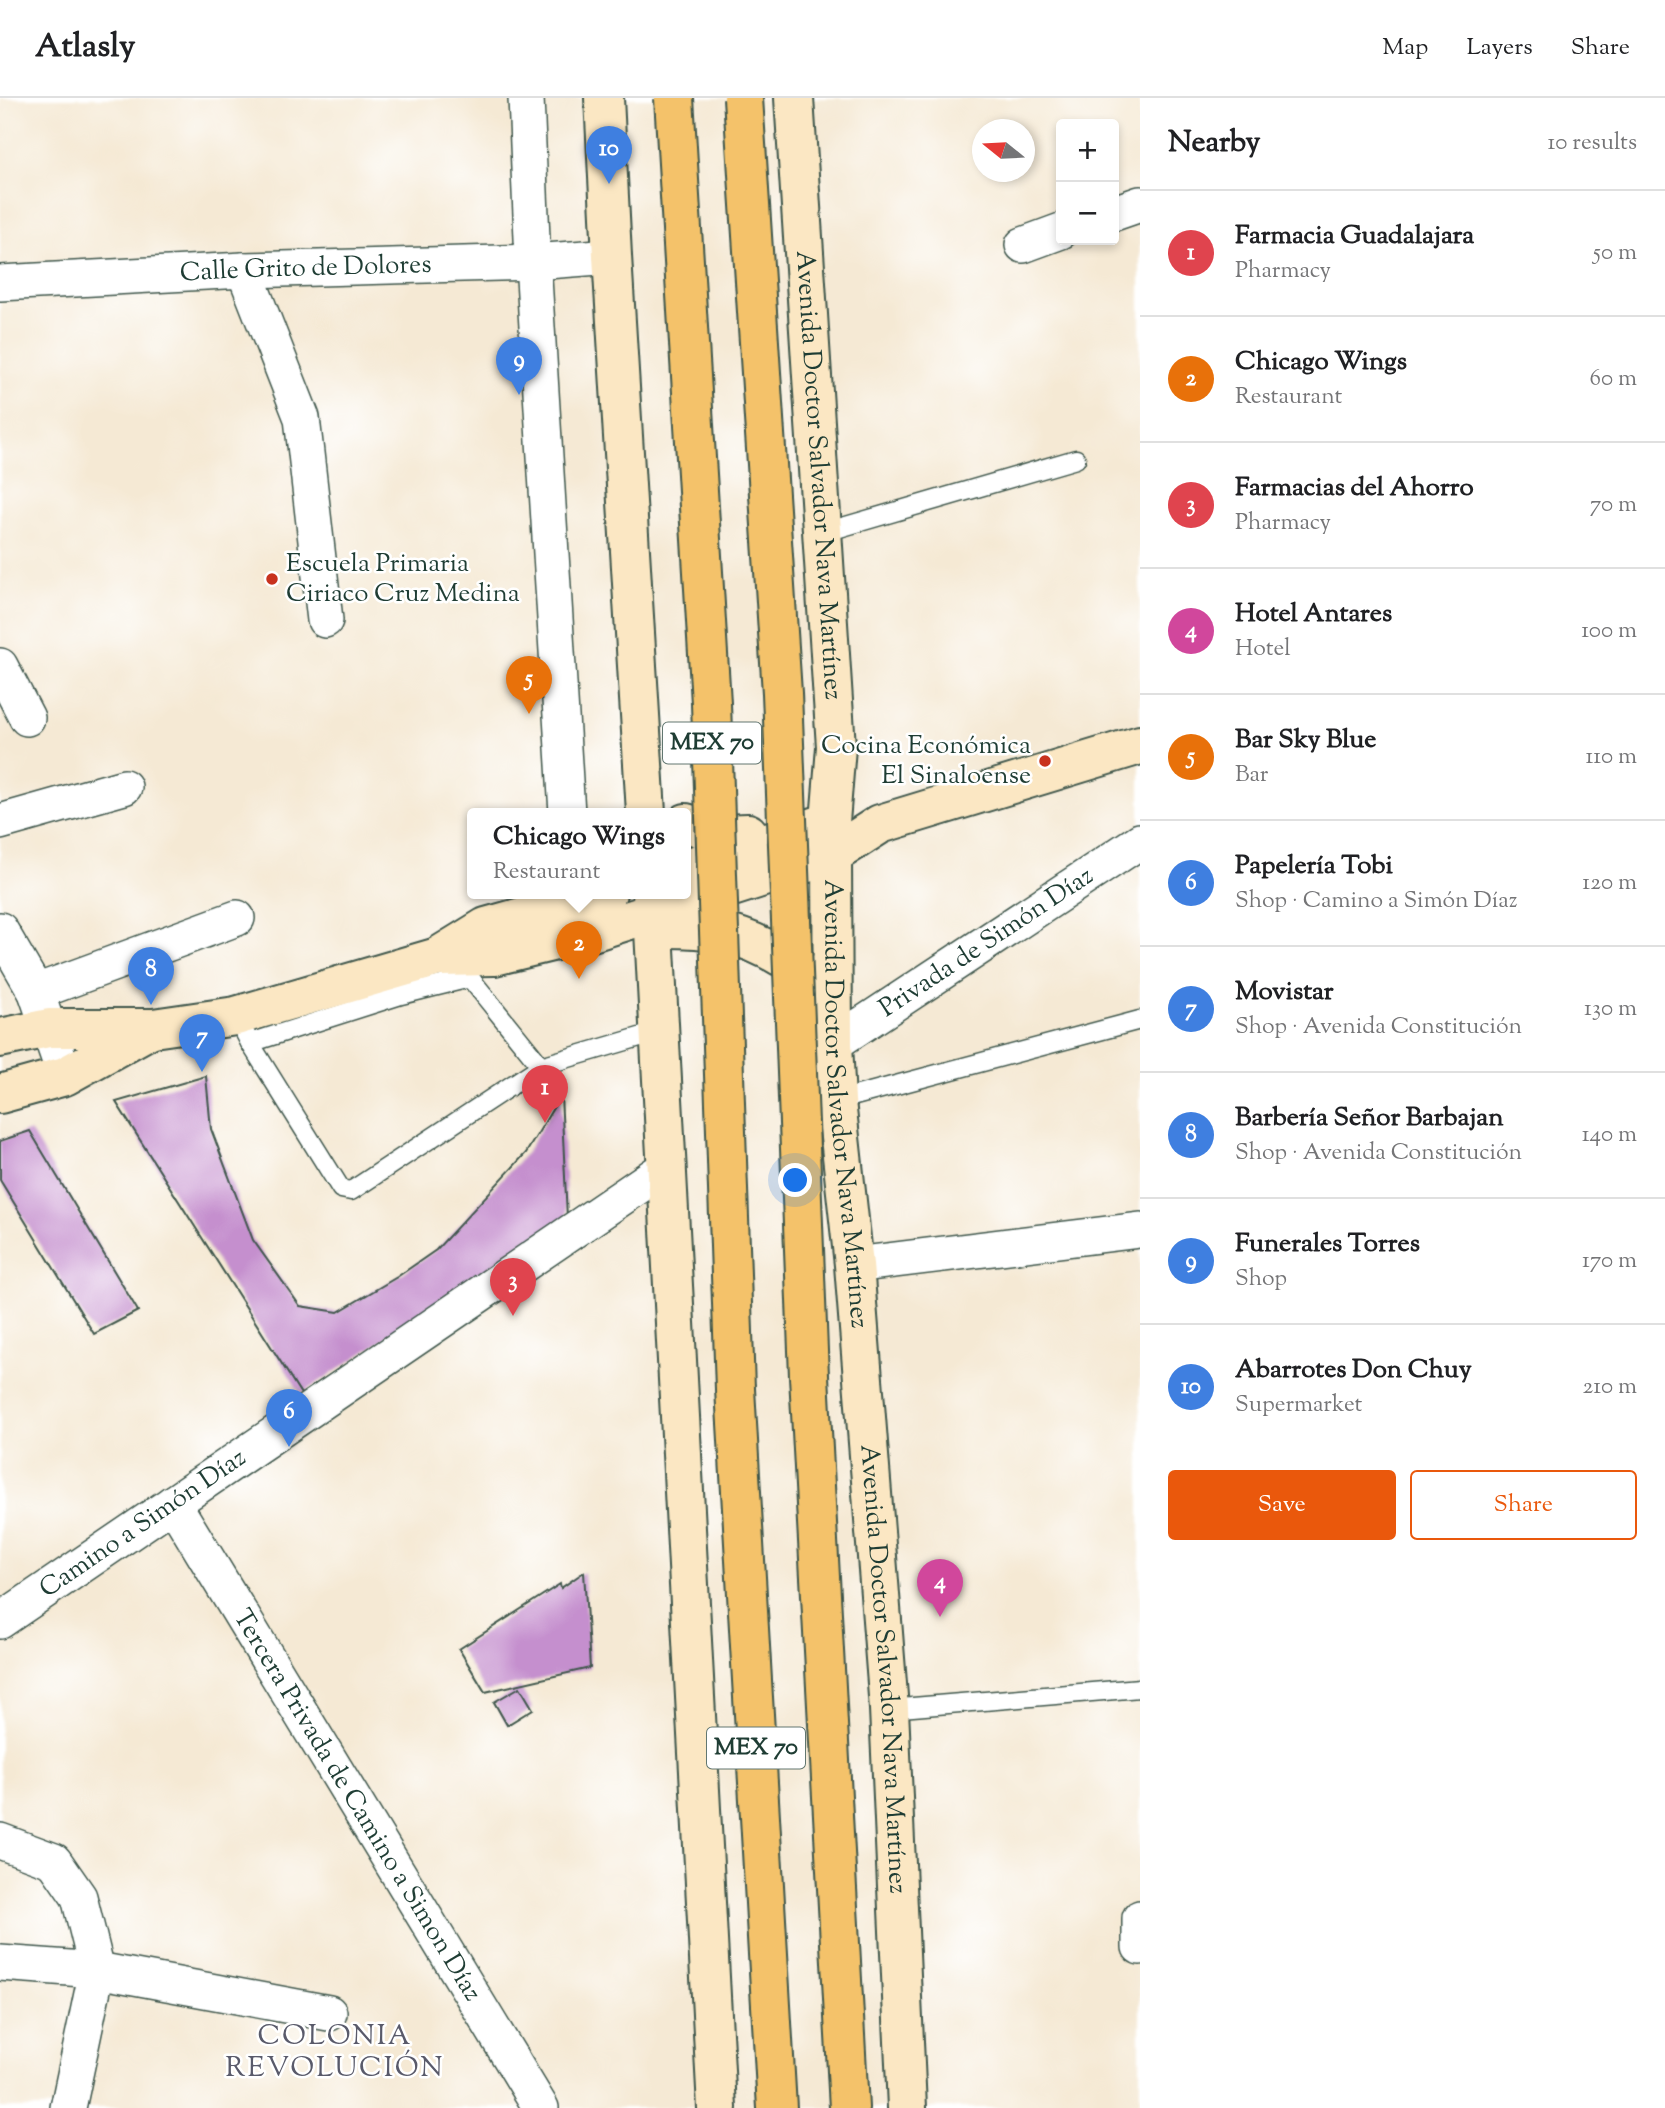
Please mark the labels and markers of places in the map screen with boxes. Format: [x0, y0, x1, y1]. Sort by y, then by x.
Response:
pin: 10 [586, 126, 632, 184]
pin: 9 [496, 337, 542, 395]
place label: Escuela Primaria Ciriaco Cruz Medina [286, 546, 520, 613]
marker: Escuela Primaria Ciriaco Cruz Medina [264, 571, 280, 587]
pin: 5 [506, 656, 552, 714]
place label: Cocina Económica El Sinaloense [821, 728, 1031, 795]
marker: Cocina Económica El Sinaloense [1037, 753, 1053, 769]
pin: 2 [556, 921, 602, 979]
pin: 8 [128, 947, 174, 1005]
pin: 7 [179, 1014, 225, 1072]
pin: 1 [522, 1065, 568, 1123]
pin: 3 [490, 1258, 536, 1316]
pin: 6 [266, 1389, 312, 1447]
pin: 4 [917, 1559, 963, 1617]

